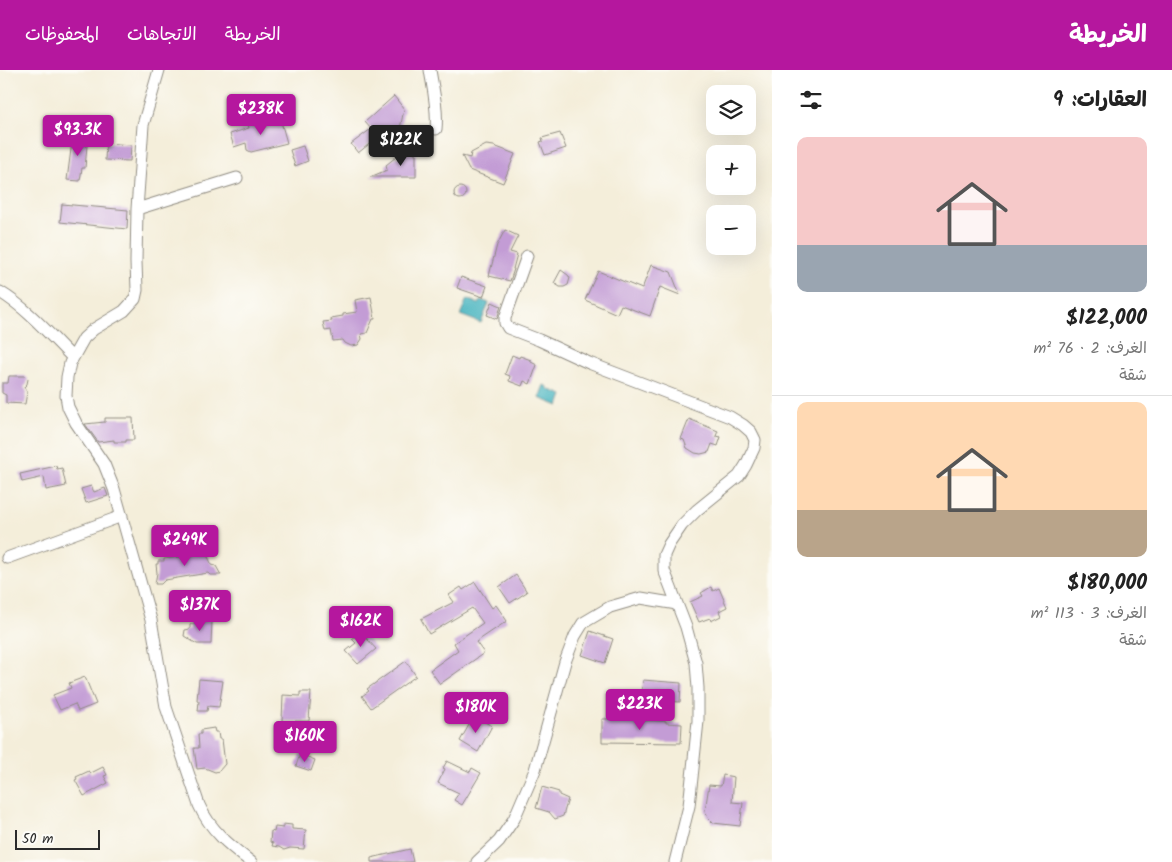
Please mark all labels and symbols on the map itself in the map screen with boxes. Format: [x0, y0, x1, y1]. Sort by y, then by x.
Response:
pin: $238K [226, 93, 296, 136]
pin: $93.3K [37, 114, 119, 157]
pin: $122K [366, 124, 436, 167]
pin: $249K [150, 524, 220, 567]
pin: $137K [165, 590, 235, 632]
pin: $162K [326, 606, 396, 648]
pin: $223K [605, 688, 675, 731]
pin: $180K [441, 692, 511, 734]
pin: $160K [270, 720, 340, 763]
scale bar [15, 827, 100, 850]

